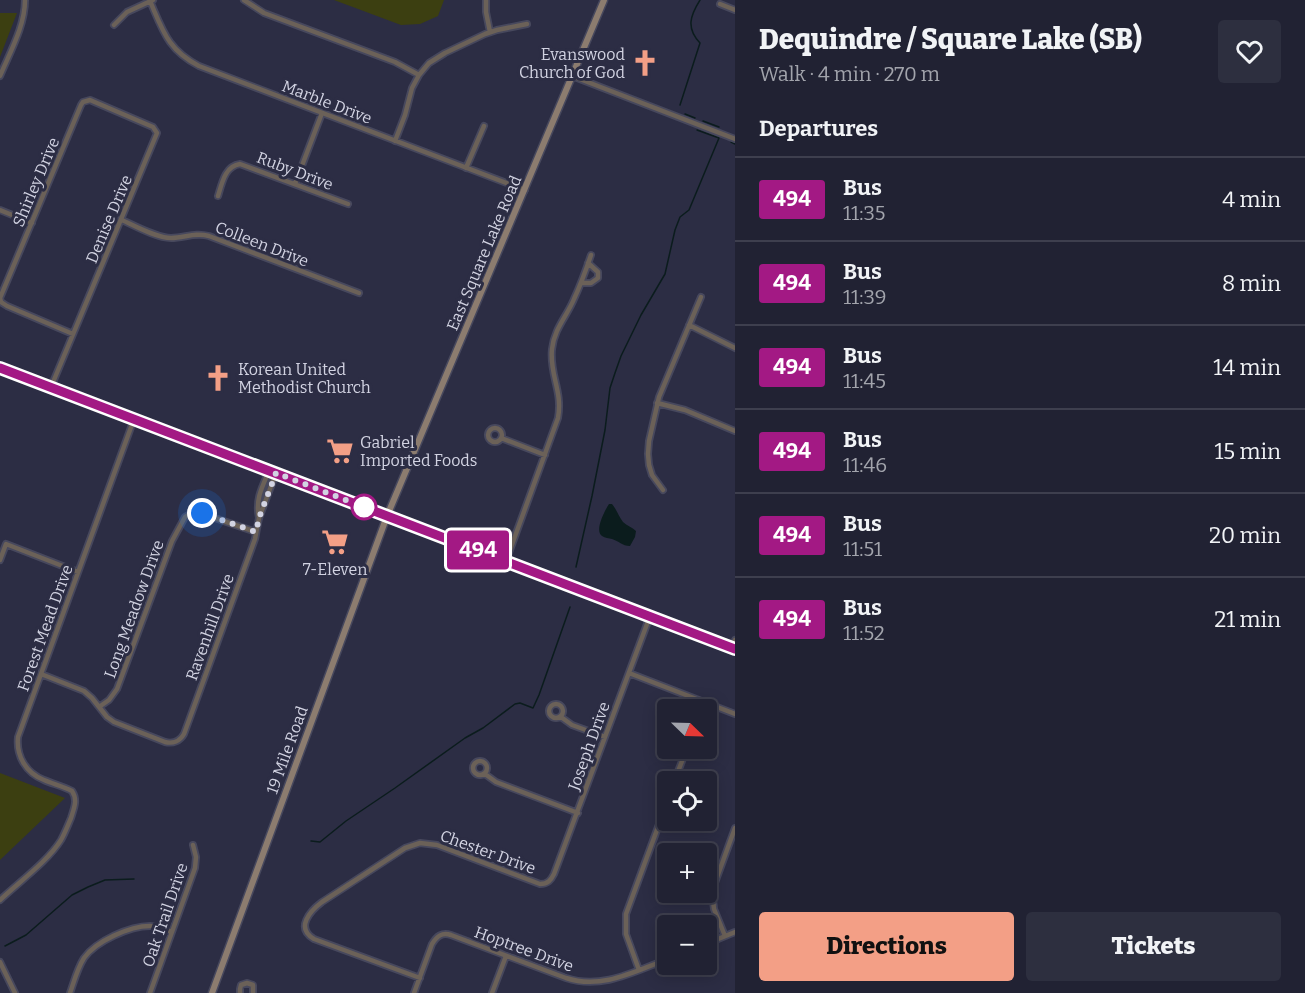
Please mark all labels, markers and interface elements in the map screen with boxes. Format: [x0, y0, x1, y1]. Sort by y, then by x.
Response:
button: heart [1218, 20, 1281, 83]
text: Dequindre / Square Lake (SB) [759, 23, 1142, 56]
place label: Evanswood Church of God [519, 45, 626, 82]
church icon: Evanswood Church of God [630, 48, 660, 78]
text: Walk · 4 min · 270 m [759, 62, 940, 86]
street label: Marble Drive [279, 76, 375, 128]
text: Departures [759, 115, 878, 142]
street label: Shirley Drive [9, 134, 63, 230]
street label: Ruby Drive [254, 148, 336, 194]
street label: Denise Drive [82, 172, 136, 266]
street label: East Square Lake Road [443, 172, 525, 333]
text: Bus [843, 174, 882, 201]
text: 494 [773, 186, 811, 212]
text: 4 min [1222, 186, 1281, 213]
text: 11:35 [843, 201, 886, 225]
street label: Colleen Drive [213, 217, 311, 271]
text: Bus [843, 258, 882, 285]
text: 494 [773, 270, 811, 296]
text: 8 min [1222, 270, 1281, 297]
text: 11:39 [843, 285, 887, 309]
text: Bus [843, 342, 882, 369]
text: 494 [773, 354, 811, 380]
text: 14 min [1213, 354, 1281, 381]
place label: Korean United Methodist Church [238, 360, 371, 397]
church icon: Korean United Methodist Church [203, 363, 233, 393]
text: 11:45 [843, 369, 886, 393]
text: Bus [843, 426, 882, 453]
place label: Gabriel Imported Foods [360, 433, 478, 470]
supermarket icon: Gabriel Imported Foods [325, 436, 355, 466]
text: 494 [773, 438, 811, 464]
text: 15 min [1214, 438, 1281, 465]
text: 11:46 [843, 453, 887, 477]
unlabelled marker [351, 494, 377, 520]
your location [187, 498, 217, 528]
text: Bus [843, 510, 882, 537]
text: 494 [773, 522, 811, 548]
text: 20 min [1209, 522, 1281, 549]
supermarket icon: 7-Eleven [320, 527, 350, 557]
line badge: 494 [444, 530, 512, 570]
street label: Long Meadow Drive [100, 537, 168, 681]
text: 494 [459, 537, 497, 563]
text: 11:51 [843, 537, 882, 561]
place label: 7-Eleven [303, 560, 367, 579]
street label: Forest Mead Drive [13, 562, 77, 694]
street label: Ravenhill Drive [182, 571, 238, 683]
text: Bus [843, 594, 882, 621]
text: 494 [773, 606, 811, 632]
text: 21 min [1214, 606, 1281, 633]
text: 11:52 [843, 621, 885, 645]
street label: Joseph Drive [564, 699, 614, 794]
north arrow [657, 699, 717, 759]
map controls [657, 699, 717, 975]
street label: 19 Mile Road [262, 703, 312, 797]
button: locate [657, 771, 717, 831]
street label: Chester Drive [438, 826, 538, 878]
button: + [657, 843, 717, 903]
street label: Oak Trail Drive [138, 860, 192, 970]
button: Directions [759, 912, 1014, 981]
button: Tickets [1026, 912, 1281, 981]
button: − [657, 915, 717, 975]
street label: Hoptree Drive [472, 922, 576, 976]

